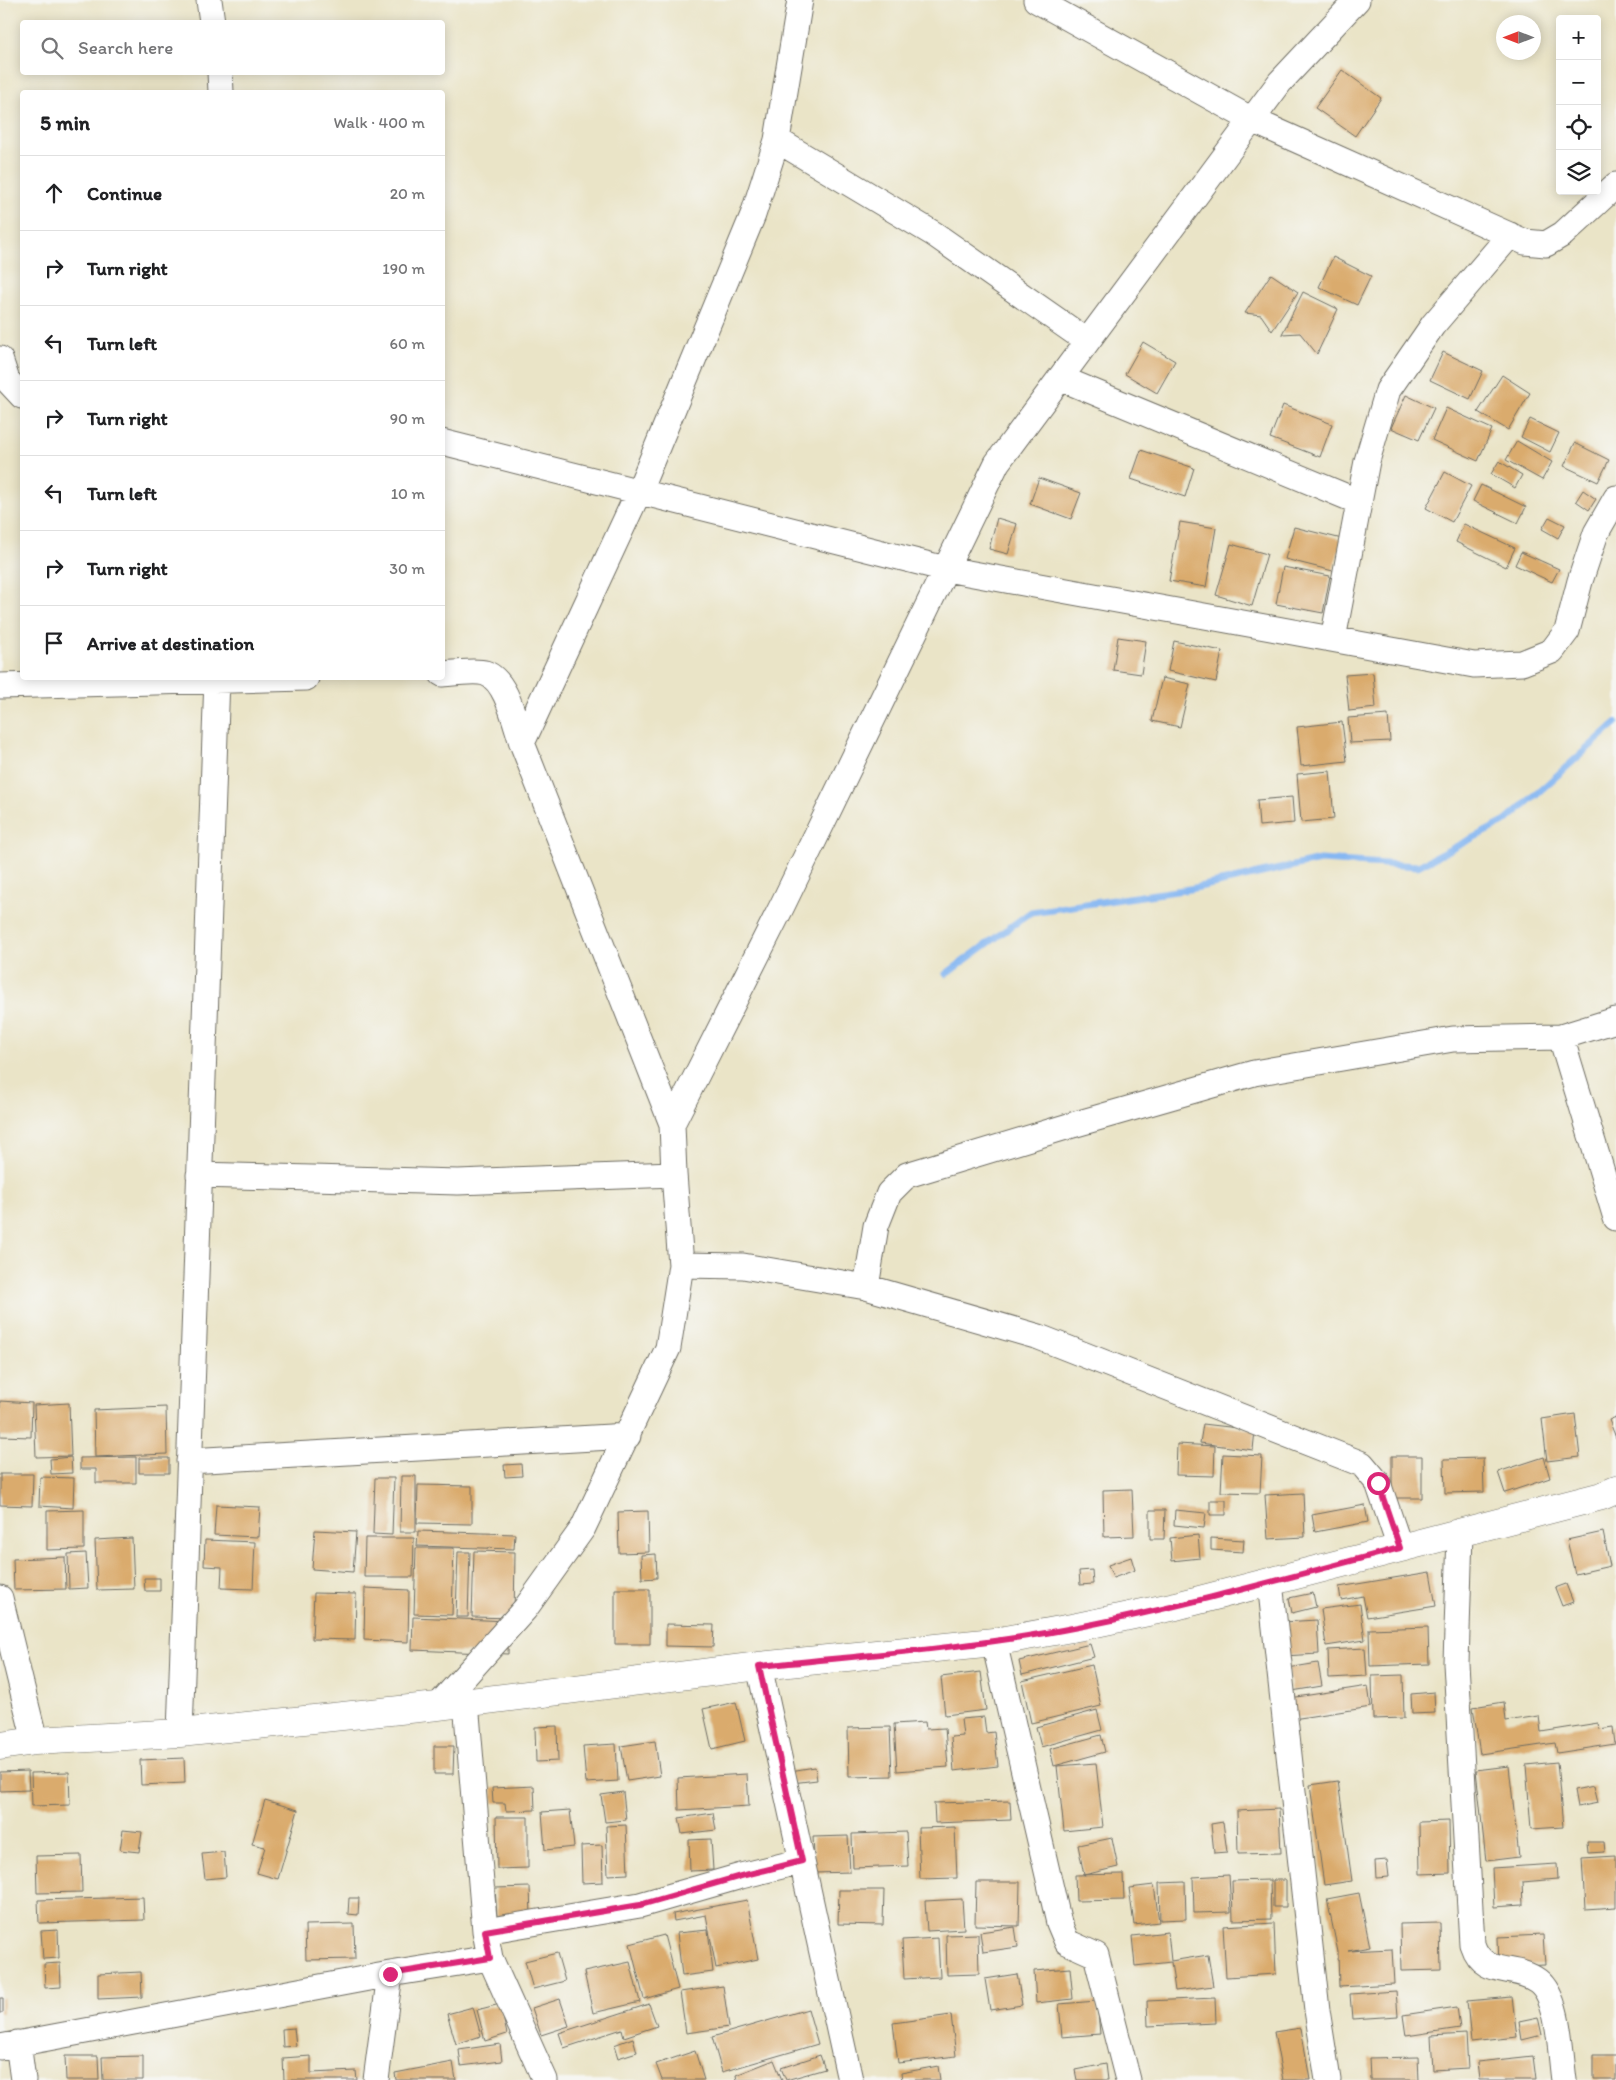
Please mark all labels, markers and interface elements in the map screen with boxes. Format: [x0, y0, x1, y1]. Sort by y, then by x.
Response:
north arrow [1496, 15, 1541, 60]
map controls [1556, 15, 1601, 195]
button: + [1556, 15, 1601, 60]
search box [20, 20, 445, 75]
icon: search [38, 34, 66, 62]
text: Search here [78, 36, 173, 59]
button: − [1556, 60, 1601, 105]
button: locate [1556, 105, 1601, 150]
text: 5 min [40, 110, 90, 135]
text: Walk · 400 m [333, 113, 425, 132]
button: layers [1556, 150, 1601, 195]
icon: ahead [40, 179, 68, 207]
text: Continue [87, 182, 162, 205]
text: 20 m [390, 184, 425, 203]
icon: right [40, 254, 68, 282]
text: Turn right [87, 257, 168, 280]
text: 190 m [382, 259, 425, 278]
icon: left [40, 329, 68, 357]
text: Turn left [87, 332, 157, 355]
text: 60 m [390, 334, 425, 353]
icon: right [40, 404, 68, 432]
text: Turn right [87, 407, 168, 430]
text: 90 m [390, 409, 425, 428]
icon: left [40, 479, 68, 507]
text: Turn left [87, 482, 157, 505]
text: 10 m [391, 484, 425, 503]
icon: right [40, 554, 68, 582]
text: Turn right [87, 557, 168, 580]
text: 30 m [389, 559, 425, 578]
icon: arrive [40, 629, 68, 657]
text: Arrive at destination [87, 632, 254, 655]
route start [1367, 1472, 1390, 1495]
route end [379, 1963, 402, 1986]

